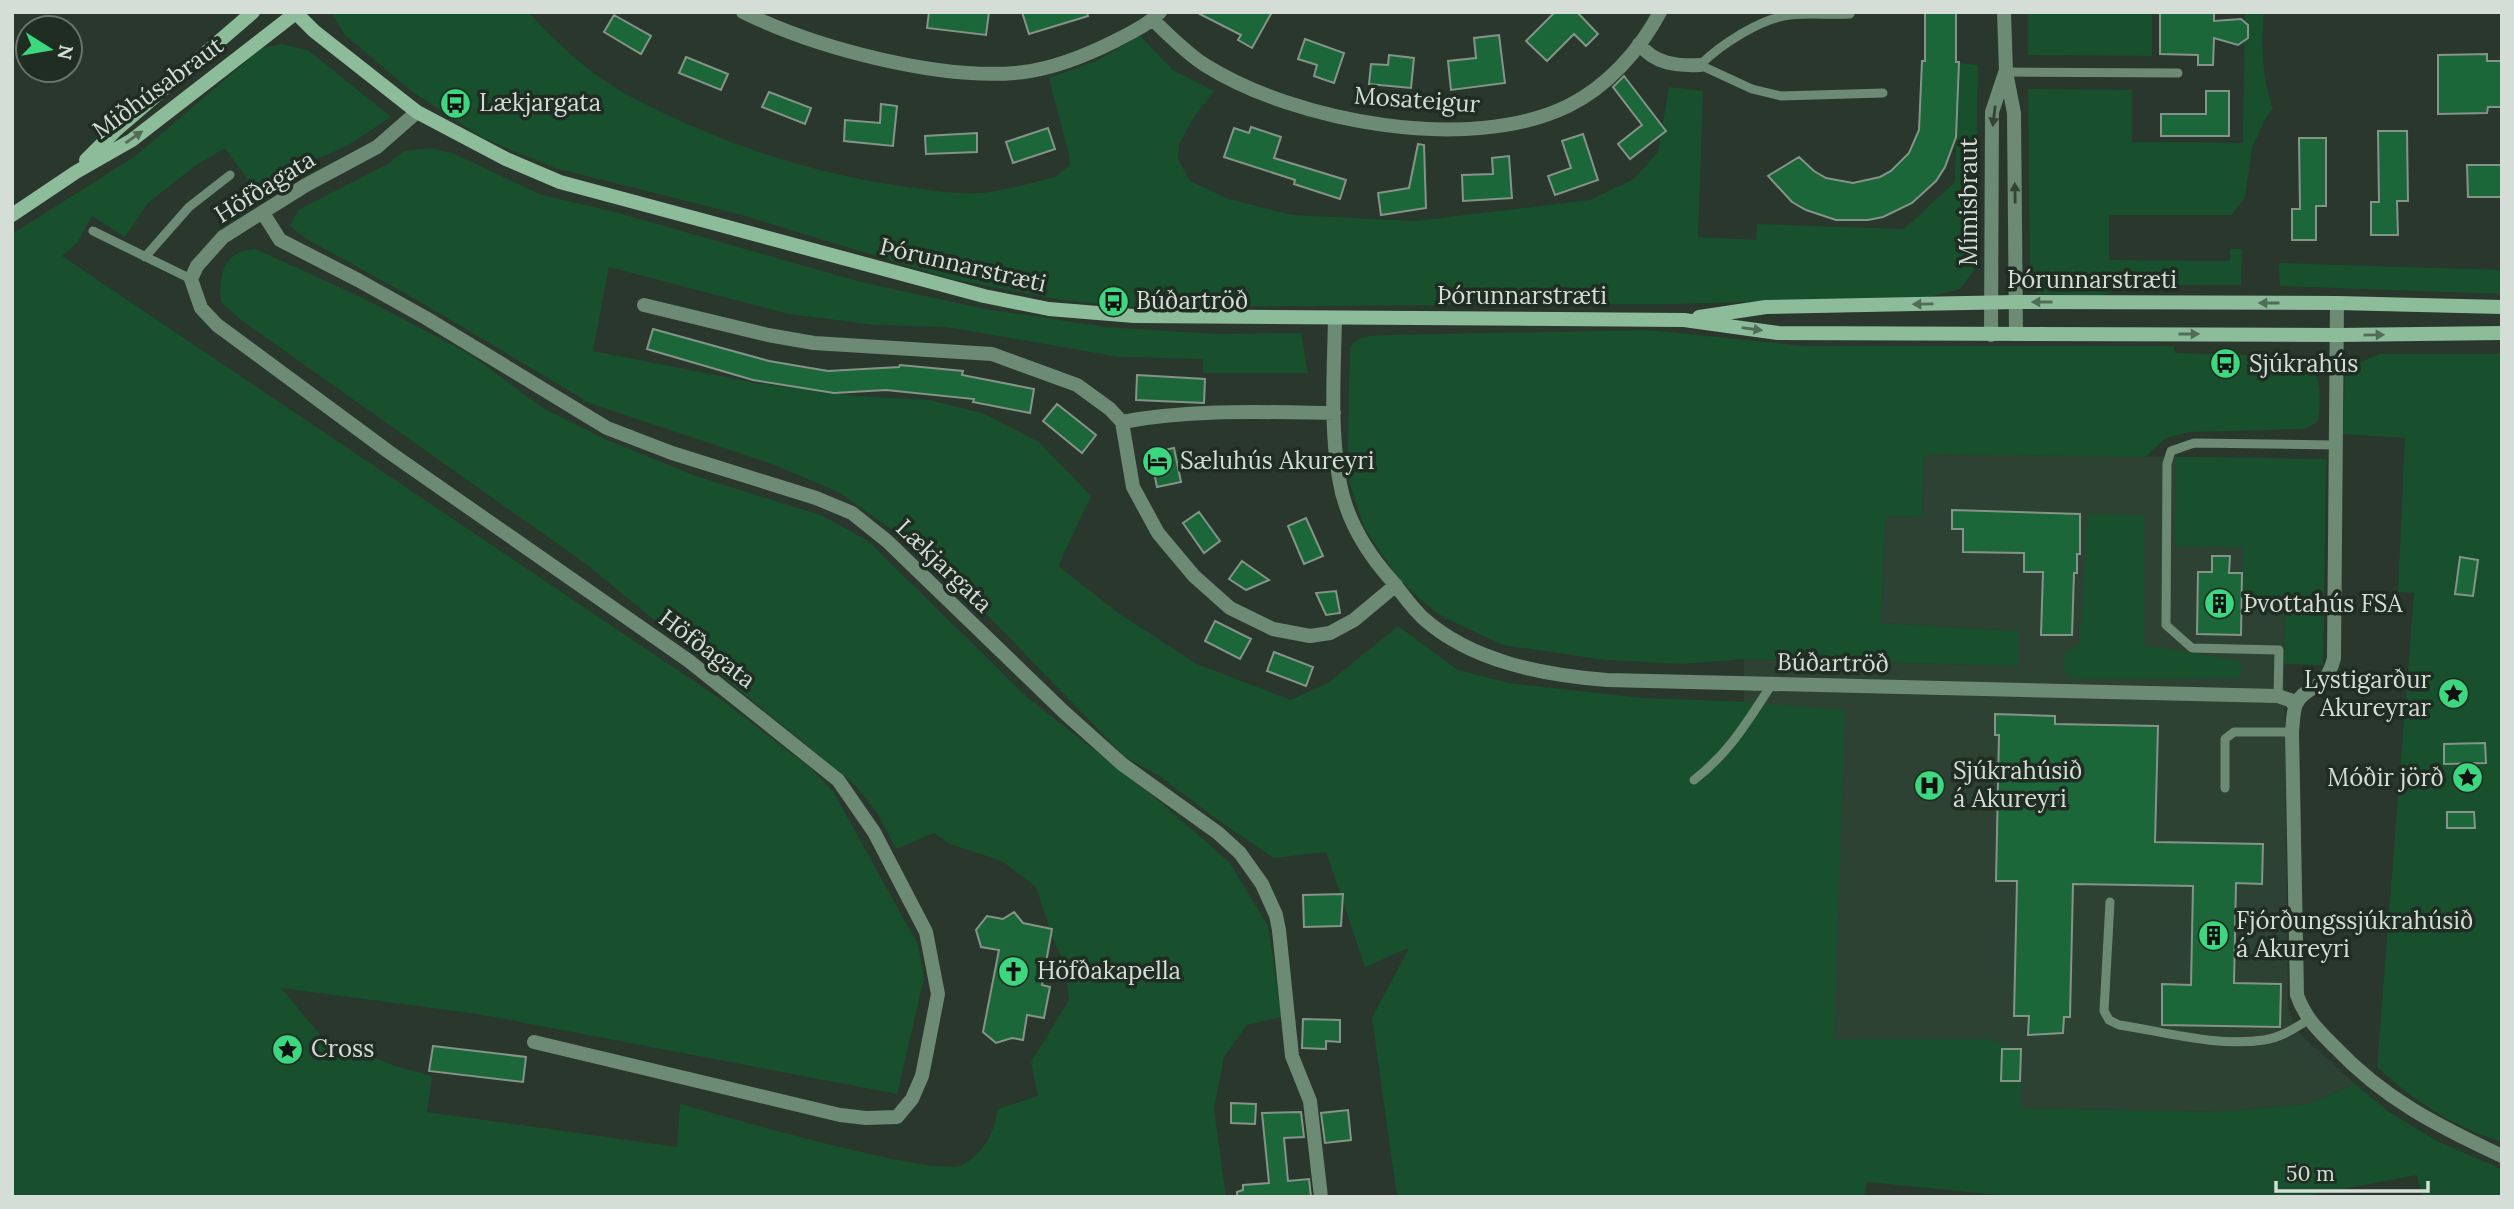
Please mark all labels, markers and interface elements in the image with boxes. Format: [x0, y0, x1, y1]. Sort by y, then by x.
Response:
north arrow [14, 14, 84, 84]
street label: Miðhúsabraut [86, 29, 230, 145]
text: N [52, 43, 79, 62]
street label: Mosateigur [1353, 80, 1482, 119]
bus stop icon: Lækjargata [439, 86, 473, 120]
place label: Lækjargata [479, 87, 601, 118]
one-way arrow [1988, 105, 1999, 127]
one-way arrow [125, 130, 143, 144]
street label: Mímisbraut [1953, 137, 1984, 266]
street label: Höfðagata [209, 144, 321, 230]
one-way arrow [2009, 182, 2020, 204]
street label: Þórunnarstræti [877, 230, 1049, 299]
street label: Þórunnarstræti [2007, 264, 2177, 295]
street label: Þórunnarstræti [1437, 280, 1607, 311]
bus stop icon: Búðartröð [1096, 284, 1130, 318]
place label: Búðartröð [1136, 285, 1248, 316]
one-way arrow [2030, 296, 2052, 308]
one-way arrow [2258, 297, 2280, 309]
one-way arrow [1912, 298, 1934, 310]
one-way arrow [1741, 324, 1763, 335]
one-way arrow [2178, 328, 2200, 340]
one-way arrow [2363, 329, 2385, 341]
bus stop icon: Sjúkrahús [2209, 347, 2243, 381]
place label: Sjúkrahús [2249, 348, 2358, 379]
hotel icon: Sæluhús Akureyri [1140, 444, 1174, 478]
place label: Sæluhús Akureyri [1180, 445, 1374, 476]
street label: Lækjargata [890, 512, 999, 619]
building icon: Þvottahús FSA [2203, 587, 2237, 621]
place label: Þvottahús FSA [2243, 588, 2403, 619]
street label: Höfðagata [653, 602, 762, 695]
street label: Búðartröð [1777, 646, 1889, 679]
place label: Lystigarður Akureyrar [2304, 664, 2432, 723]
place icon: Lystigarður Akureyrar [2437, 677, 2471, 711]
place label: Sjúkrahúsið á Akureyri [1953, 755, 2083, 814]
place icon: Móðir jörð [2450, 761, 2484, 795]
place label: Móðir jörð [2327, 762, 2444, 793]
hospital icon: Sjúkrahúsið á Akureyri [1913, 768, 1947, 802]
place label: Fjórðungssjúkrahúsið á Akureyri [2236, 905, 2474, 964]
building icon: Fjórðungssjúkrahúsið á Akureyri [2196, 918, 2230, 952]
church icon: Höfðakapella [997, 954, 1031, 988]
place label: Höfðakapella [1037, 955, 1181, 986]
place icon: Cross [271, 1032, 305, 1066]
place label: Cross [311, 1033, 374, 1064]
scale bar [2276, 1150, 2428, 1194]
text: 50 m [2286, 1160, 2335, 1187]

